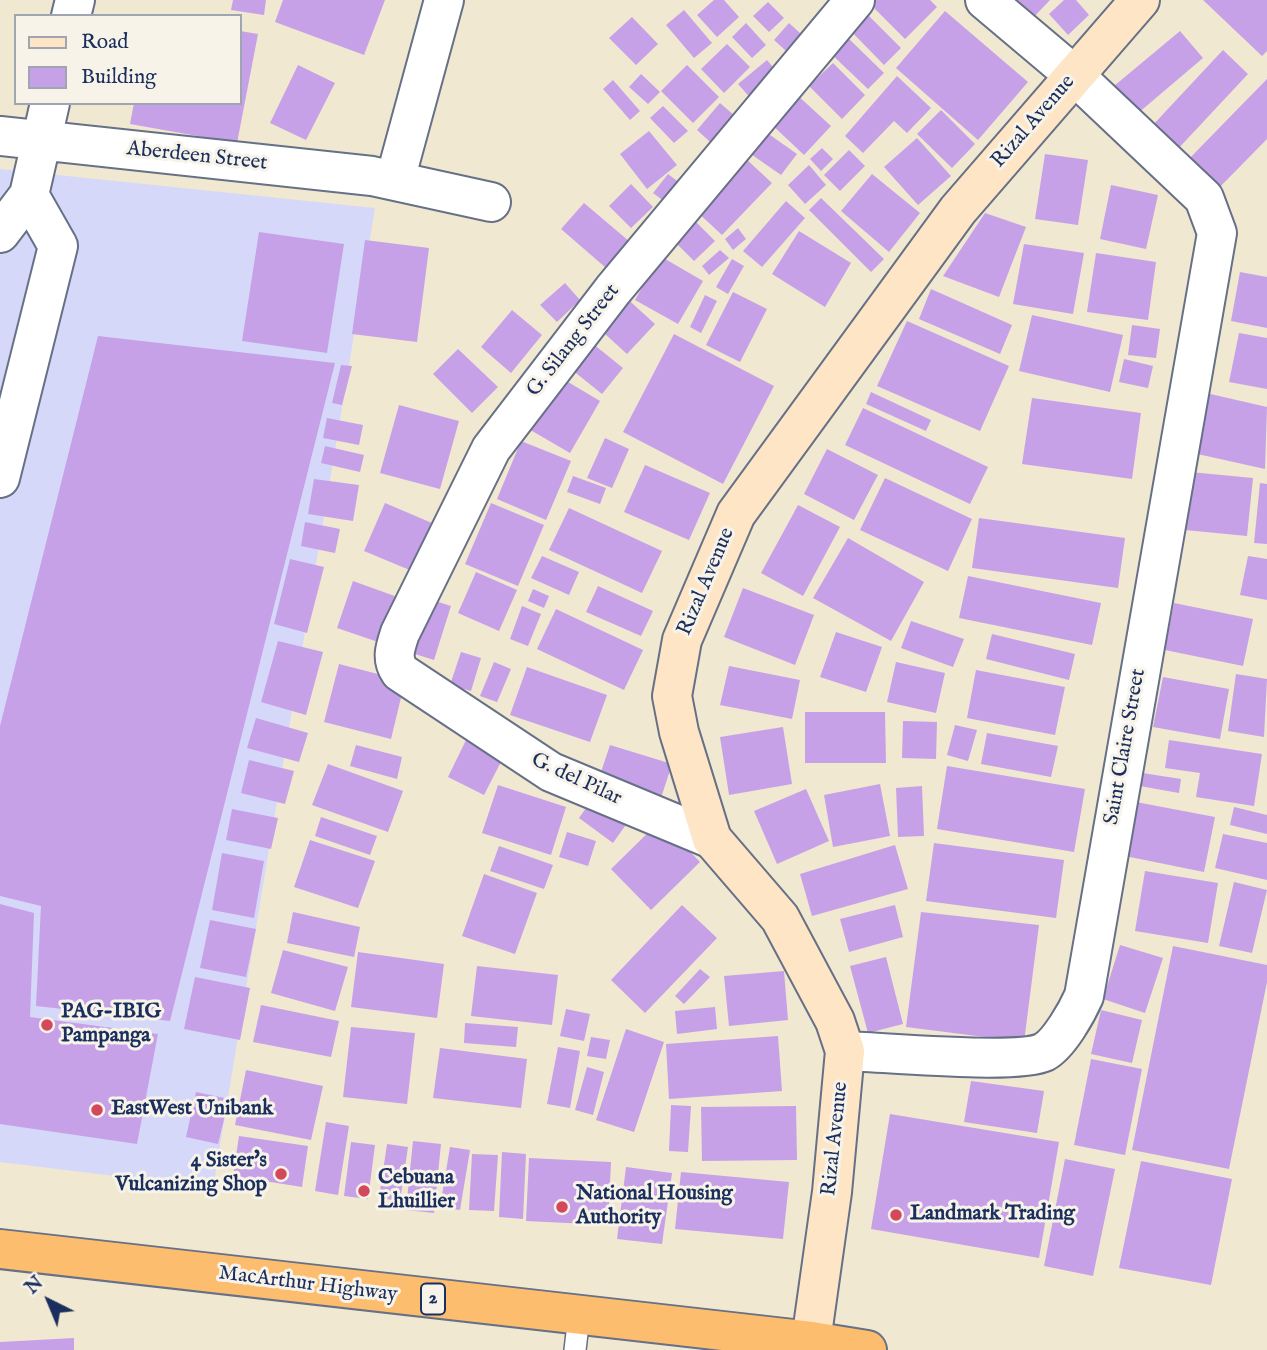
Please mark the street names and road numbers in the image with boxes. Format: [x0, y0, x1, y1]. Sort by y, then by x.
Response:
street label: Rizal Avenue [987, 70, 1081, 174]
street label: Aberdeen Street [125, 137, 269, 177]
street label: G. Silang Street [522, 280, 626, 402]
street label: Rizal Avenue [673, 524, 741, 640]
street label: Saint Claire Street [1100, 667, 1152, 827]
street label: G. del Pilar [527, 748, 625, 812]
street label: Rizal Avenue [817, 1081, 855, 1197]
street label: MacArthur Highway [217, 1262, 399, 1308]
road number: 2 [421, 1284, 445, 1315]

